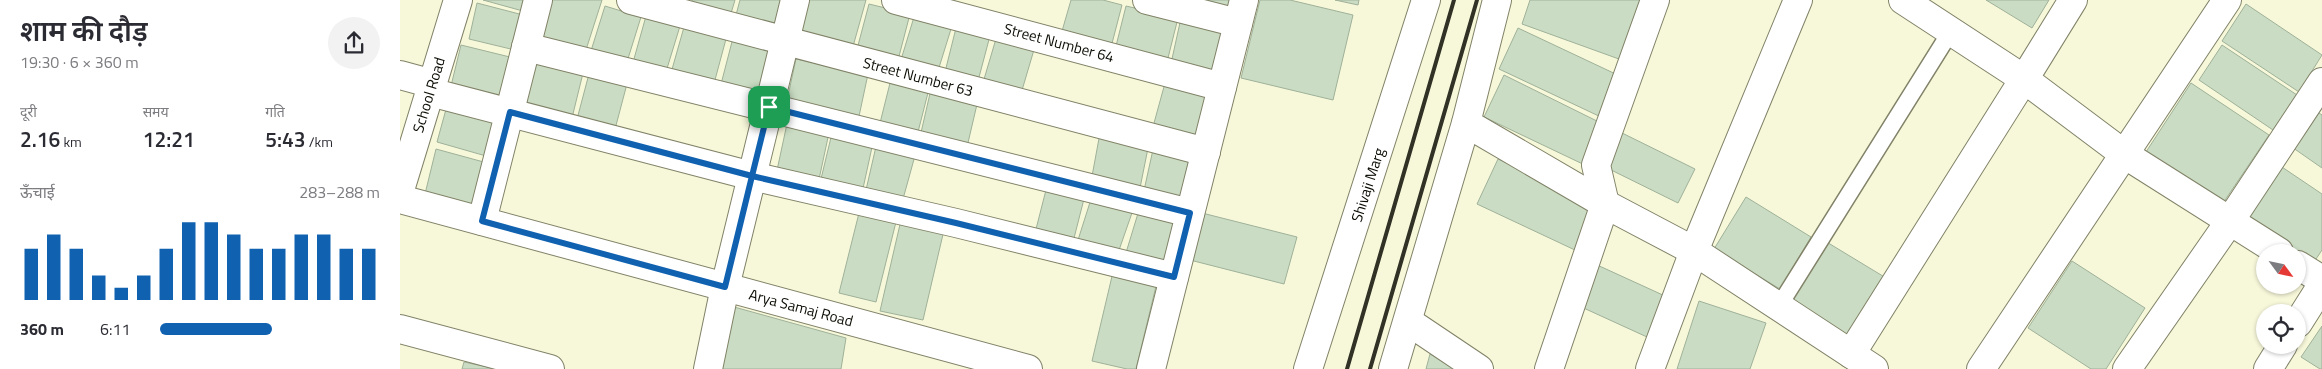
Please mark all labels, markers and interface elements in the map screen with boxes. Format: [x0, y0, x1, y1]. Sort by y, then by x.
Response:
text: शाम की दौड़ [20, 9, 148, 52]
button: share [328, 17, 380, 69]
street label: Street Number 64 [1001, 17, 1117, 68]
text: 19:30 · 6 × 360 m [20, 50, 139, 74]
street label: Street Number 63 [860, 51, 976, 102]
street label: School Road [406, 54, 451, 135]
pin [748, 86, 790, 128]
icon: arrive [755, 93, 783, 121]
text: दूरी [20, 101, 37, 122]
text: समय [143, 101, 169, 122]
text: गति [265, 101, 285, 122]
text: 2.16 [20, 123, 60, 155]
text: 12:21 [143, 123, 195, 155]
text: 5:43 [265, 123, 306, 155]
text: km [60, 131, 82, 152]
text: /km [306, 131, 333, 152]
street label: Shivaji Marg [1345, 144, 1390, 225]
text: ऊँचाई [20, 180, 55, 204]
text: 283–288 m [299, 180, 380, 204]
north arrow [2256, 244, 2306, 294]
map controls [2256, 244, 2306, 354]
street label: Arya Samaj Road [747, 283, 856, 332]
button: locate [2256, 304, 2306, 354]
text: 360 m [20, 317, 64, 341]
text: 6:11 [100, 317, 130, 341]

